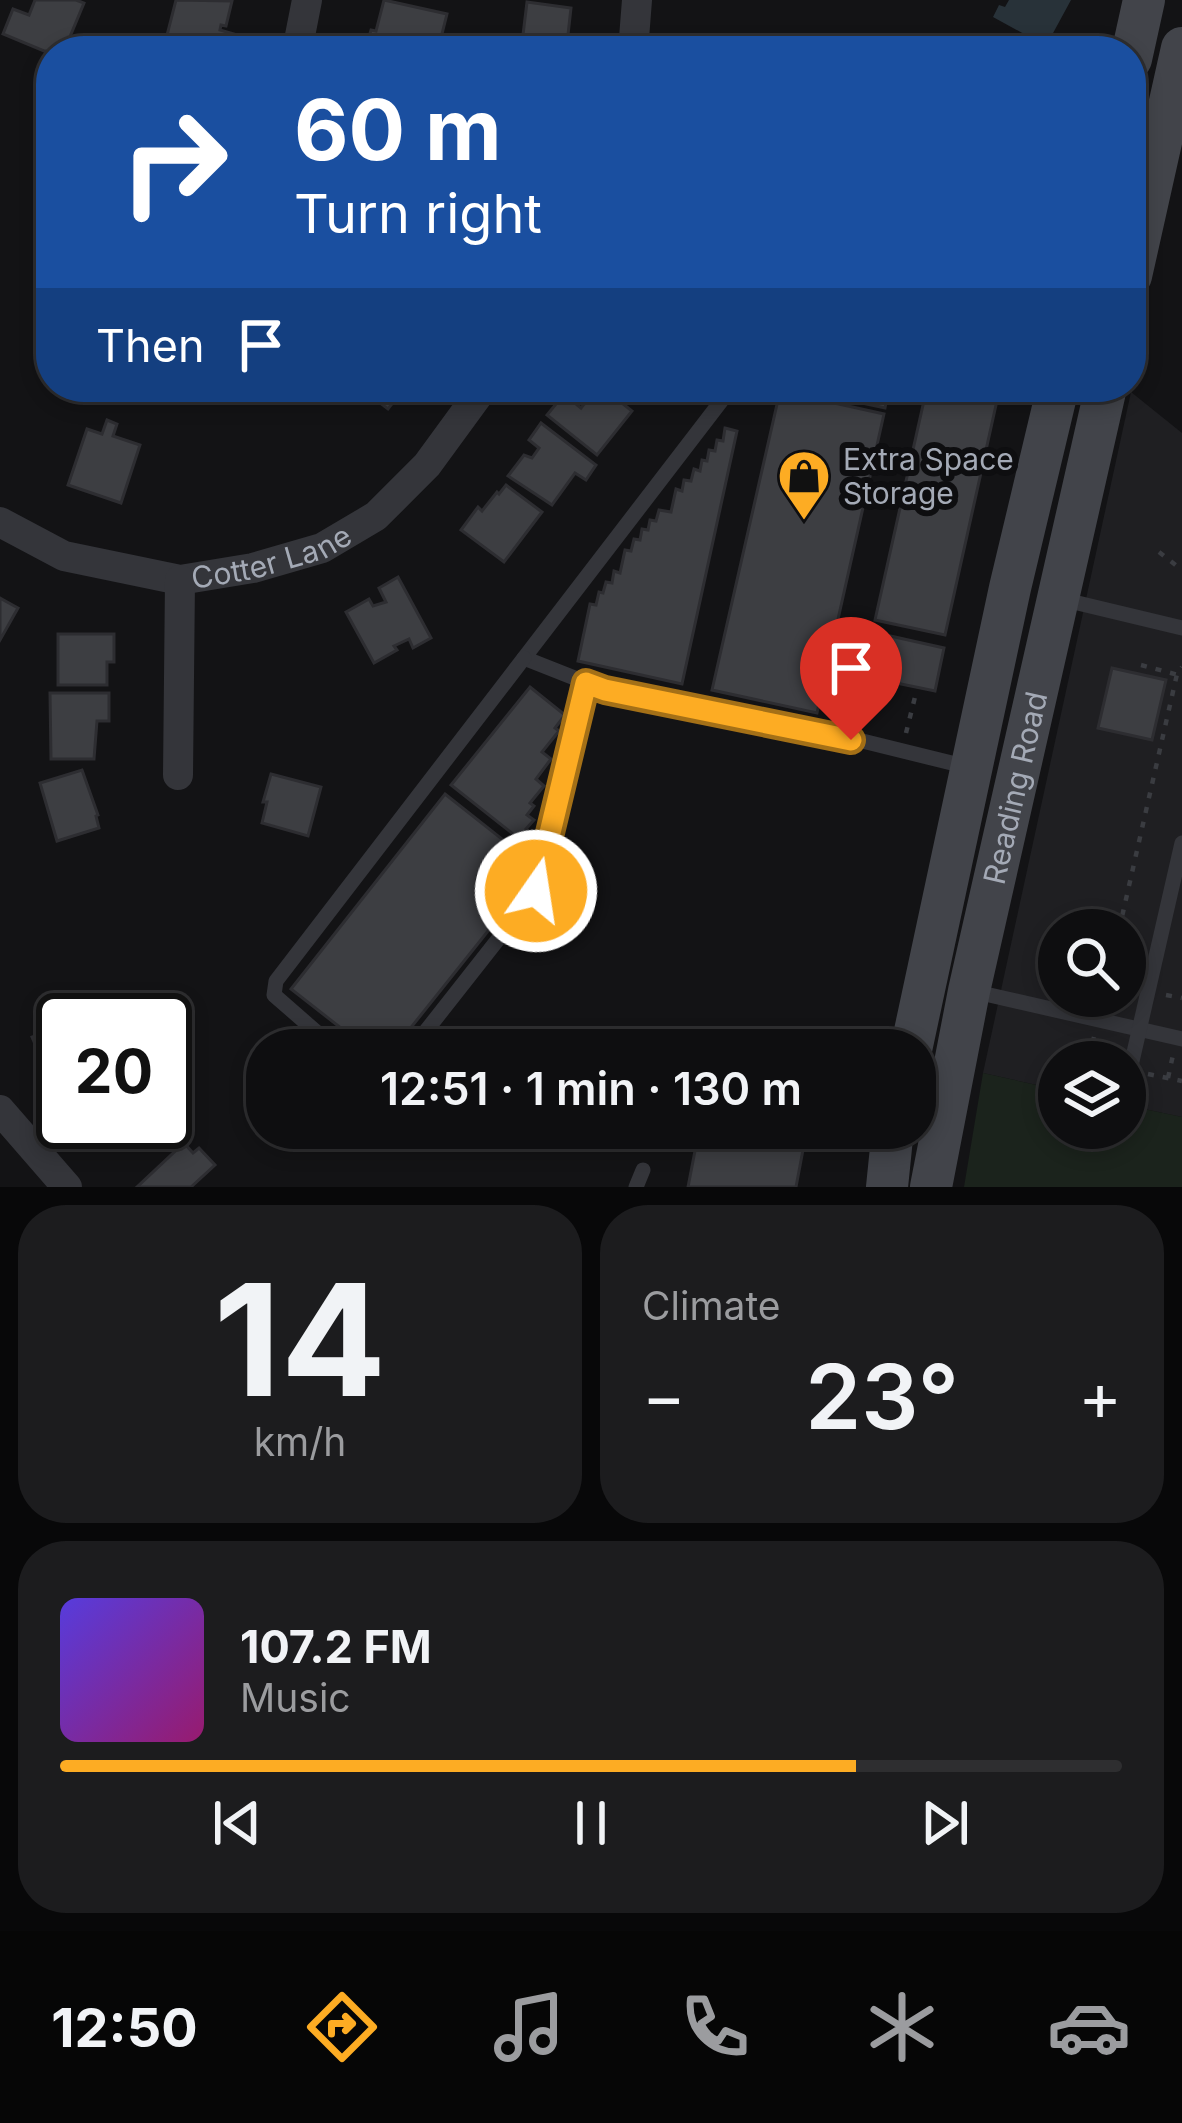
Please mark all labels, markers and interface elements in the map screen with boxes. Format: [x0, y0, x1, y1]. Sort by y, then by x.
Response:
text: 60 m [294, 79, 502, 180]
icon: right [96, 84, 252, 240]
text: Turn right [294, 181, 542, 246]
icon: arrive [228, 312, 294, 378]
text: Then [96, 318, 204, 373]
place label: Extra Space Storage [843, 441, 1014, 511]
shop icon: Extra Space Storage [776, 448, 832, 522]
street label: Cotter Lane [189, 517, 358, 596]
pin [800, 617, 902, 740]
icon: arrive [818, 635, 884, 701]
street label: Reading Road [976, 688, 1054, 887]
position arrow [473, 828, 599, 954]
map controls [1038, 909, 1146, 1149]
button: search [1038, 909, 1146, 1017]
speed limit sign: 20 [36, 993, 192, 1149]
button: layers [1038, 1041, 1146, 1149]
text: 12:51 · 1 min · 130 m [380, 1061, 802, 1116]
text: 14 [214, 1245, 386, 1434]
text: Climate [642, 1282, 781, 1329]
text: 23° [805, 1342, 959, 1451]
text: − [642, 1356, 686, 1436]
text: + [1078, 1356, 1122, 1436]
text: km/h [254, 1418, 346, 1465]
text: 107.2 FM [240, 1619, 432, 1674]
text: Music [240, 1674, 351, 1721]
icon: previous [204, 1790, 270, 1856]
icon: pause [558, 1790, 624, 1856]
icon: next [912, 1790, 978, 1856]
icon: directions [300, 1985, 384, 2069]
icon: music [487, 1985, 571, 2069]
icon: phone [673, 1985, 757, 2069]
icon: climate [860, 1985, 944, 2069]
icon: car [1047, 1985, 1131, 2069]
text: 12:50 [51, 1995, 198, 2060]

